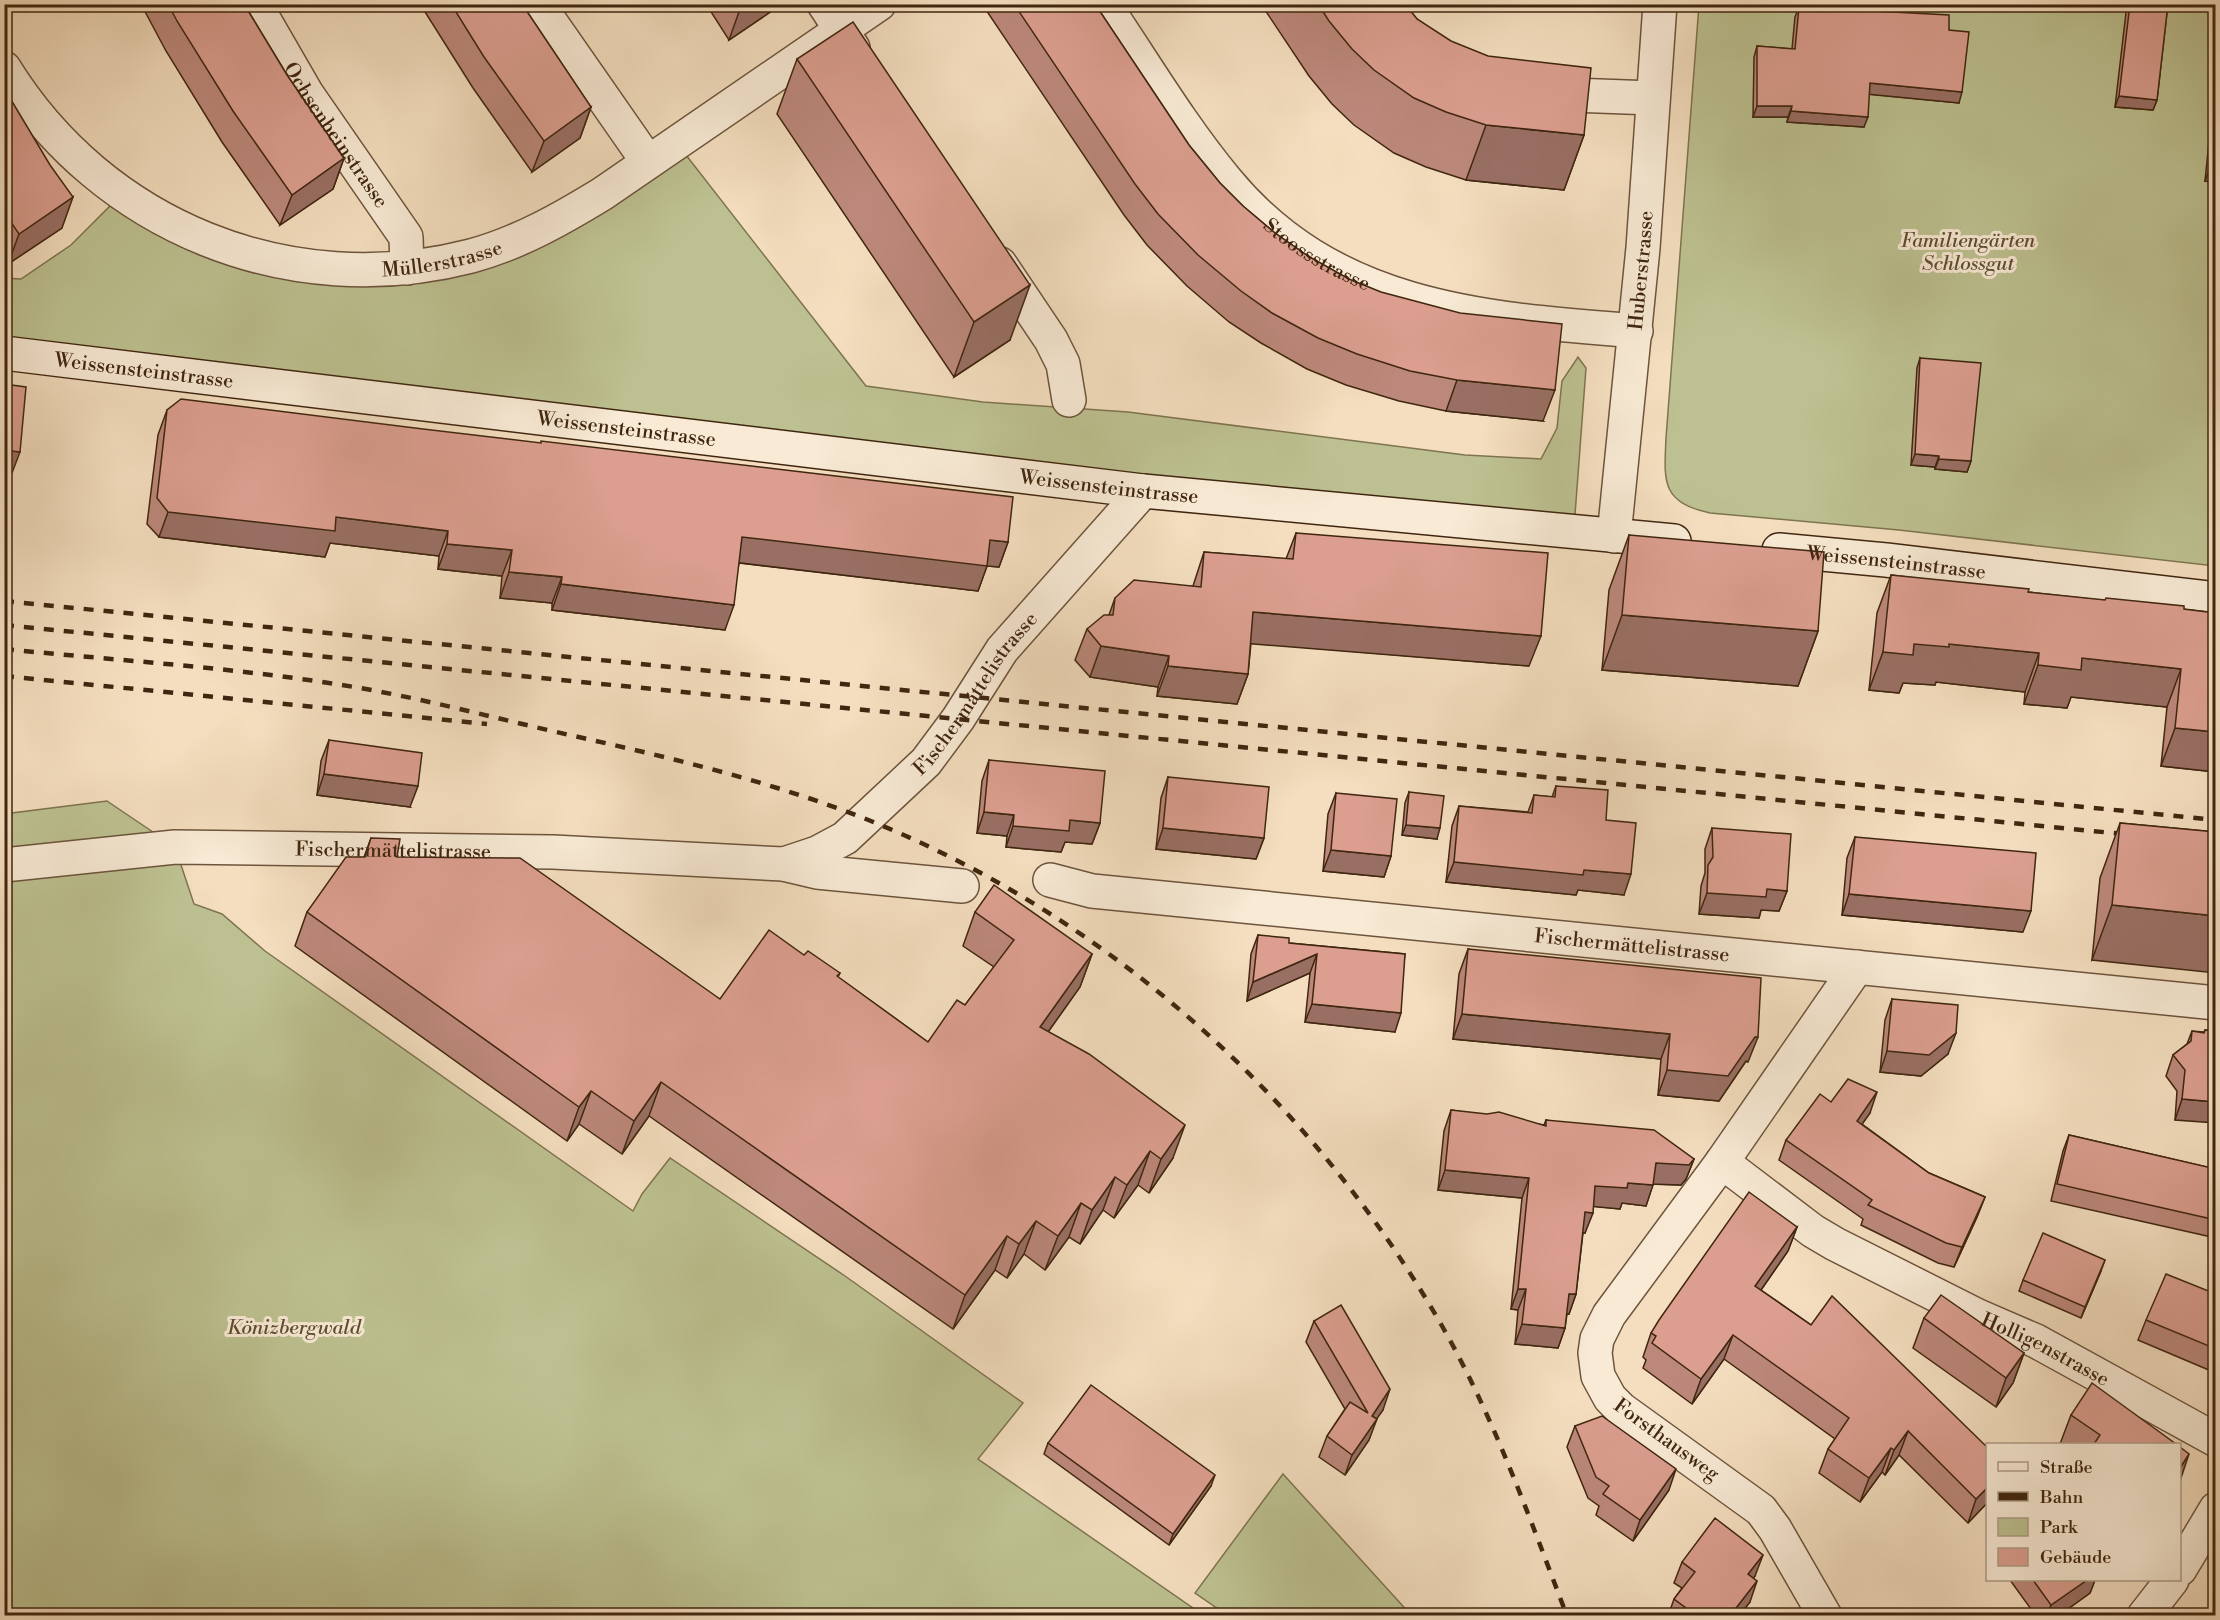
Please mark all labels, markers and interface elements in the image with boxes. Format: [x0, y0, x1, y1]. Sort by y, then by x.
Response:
street label: Ochsenbeinstrasse [277, 58, 393, 213]
street label: Huberstrasse [1624, 210, 1660, 331]
street label: Stoossstrasse [1257, 214, 1373, 297]
park label: Familiengärten Schlossgut [1901, 229, 2036, 277]
street label: Müllerstrasse [381, 236, 506, 283]
street label: Weissensteinstrasse [52, 348, 235, 395]
street label: Weissensteinstrasse [534, 407, 717, 453]
street label: Weissensteinstrasse [1017, 465, 1199, 510]
street label: Weissensteinstrasse [1805, 542, 1987, 586]
street label: Fischermättelistrasse [909, 608, 1044, 782]
street label: Fischermättelistrasse [295, 838, 491, 865]
street label: Fischermättelistrasse [1533, 924, 1731, 968]
street label: Holligenstrasse [1977, 1308, 2113, 1393]
park label: Könizbergwald [227, 1316, 362, 1341]
street label: Forsthausweg [1608, 1393, 1724, 1487]
legend [1986, 1443, 2181, 1581]
text: Straße [2040, 1456, 2093, 1479]
text: Bahn [2039, 1486, 2083, 1509]
text: Park [2040, 1516, 2079, 1539]
text: Gebäude [2040, 1546, 2111, 1569]

